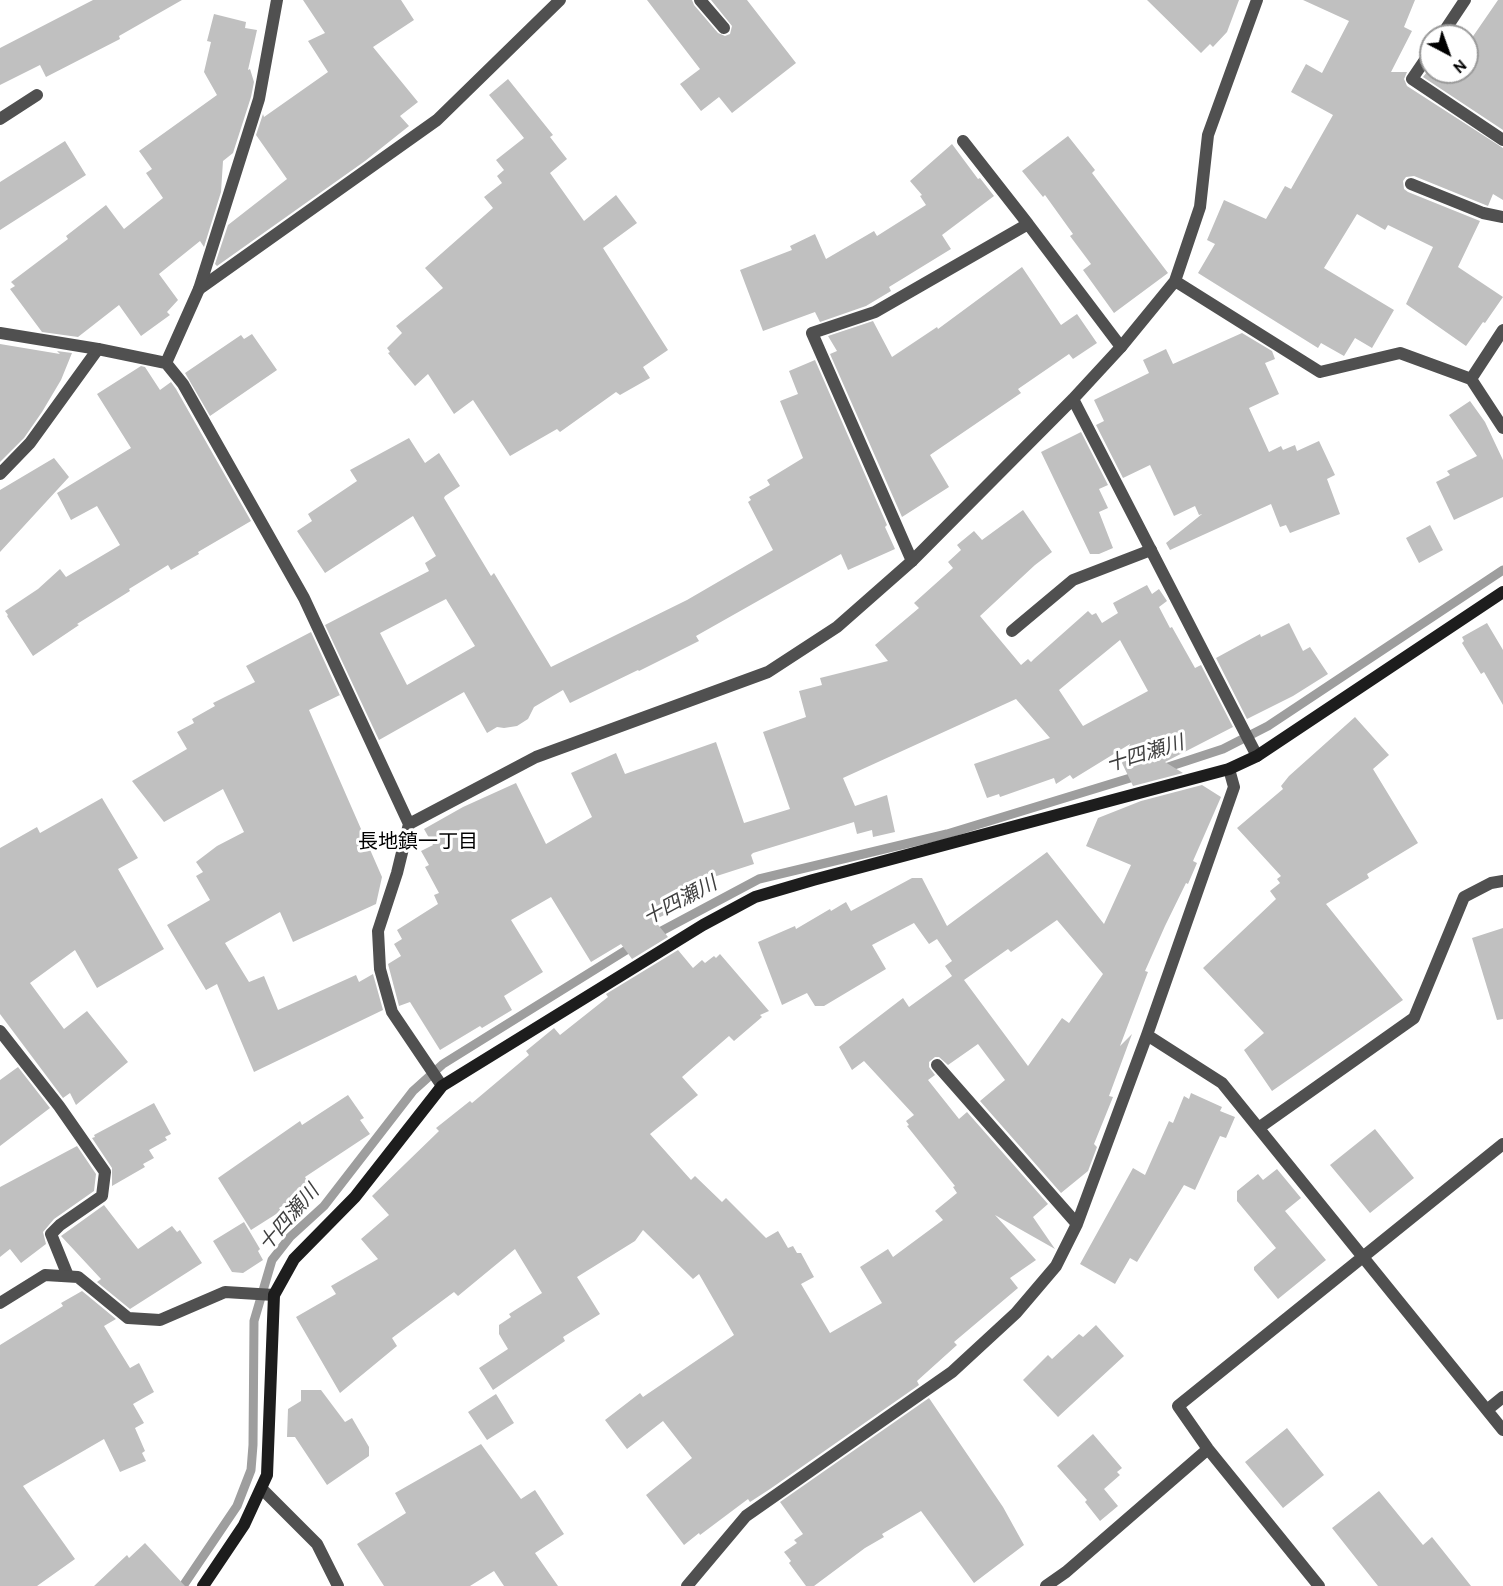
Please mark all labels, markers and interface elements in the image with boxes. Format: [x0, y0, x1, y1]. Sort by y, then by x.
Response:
north arrow [1419, 24, 1479, 84]
text: N [1449, 56, 1470, 77]
water label: 十四瀬川 [1103, 731, 1187, 777]
district label: 長地鎮一丁目 [358, 830, 478, 854]
water label: 十四瀬川 [639, 872, 721, 930]
water label: 十四瀬川 [254, 1180, 324, 1256]

